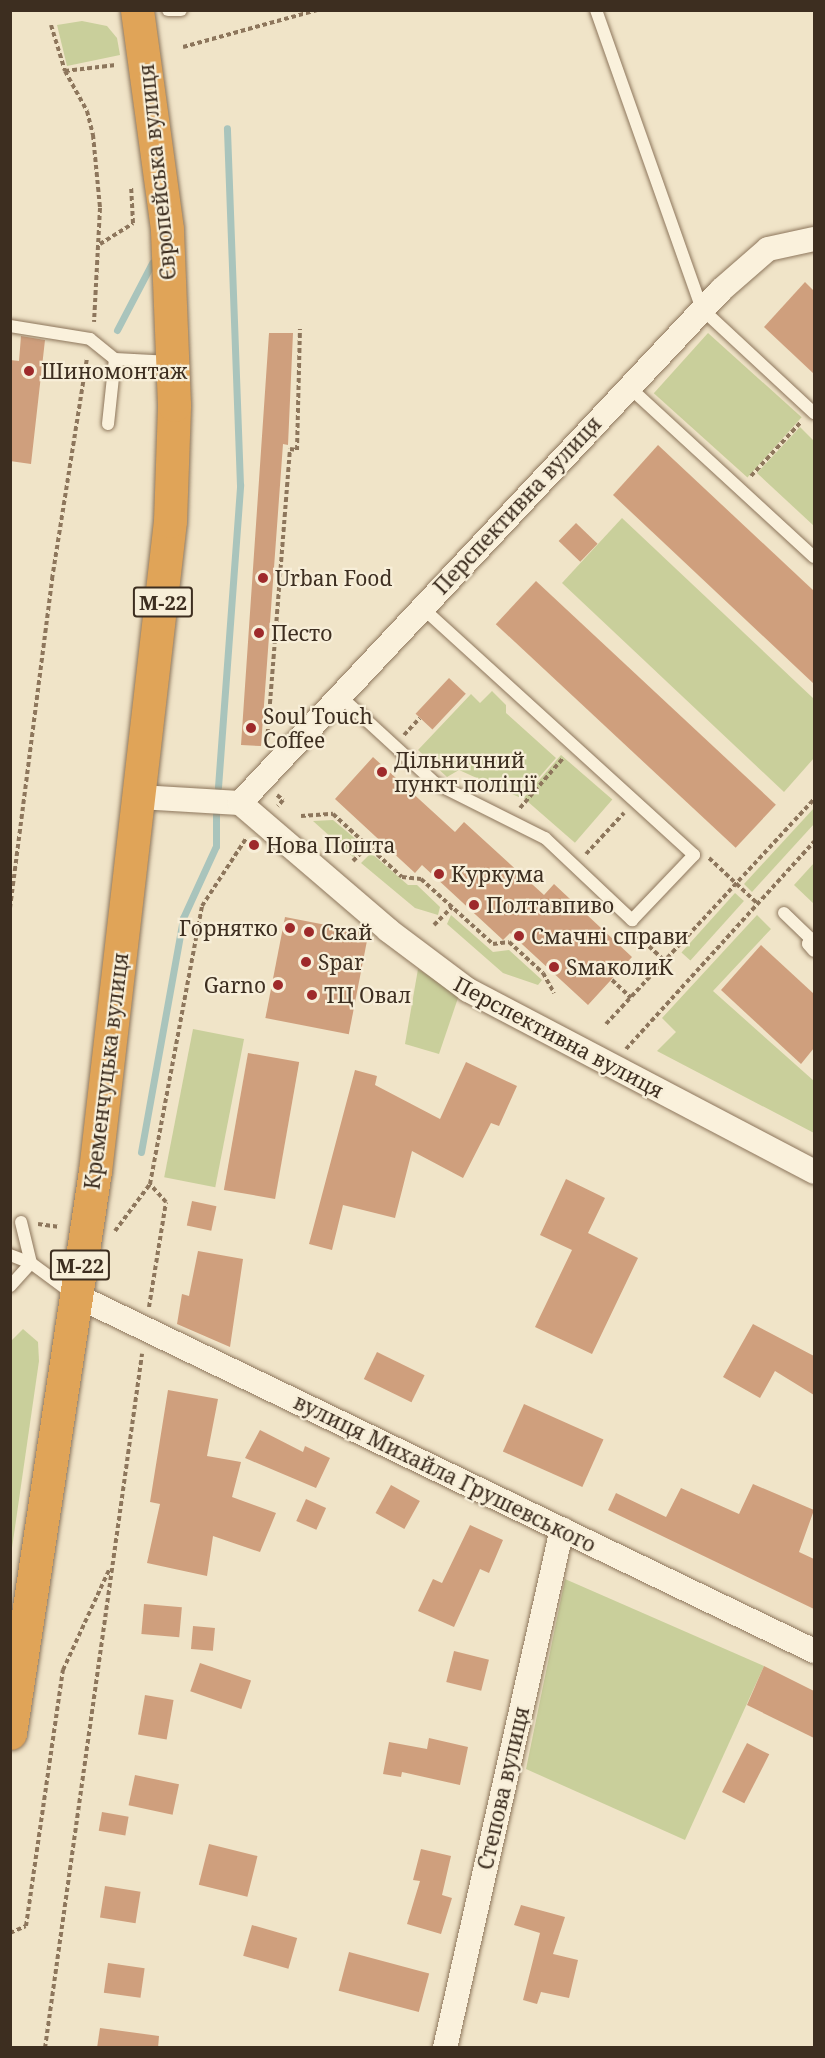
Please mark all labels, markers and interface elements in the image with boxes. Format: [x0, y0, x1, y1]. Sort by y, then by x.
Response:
street label: Європейська вулиця [133, 63, 181, 281]
place label: Шиномонтаж [41, 358, 187, 384]
marker: Шиномонтаж [22, 364, 36, 378]
street label: Перспективна вулиця [428, 411, 606, 599]
place label: Urban Food [275, 565, 392, 591]
marker: Urban Food [256, 571, 270, 585]
road number: М-22 [132, 585, 195, 619]
place label: Песто [271, 620, 332, 646]
marker: Песто [252, 626, 266, 640]
place label: Soul Touch Coffee [263, 703, 373, 753]
marker: Soul Touch Coffee [244, 721, 258, 735]
place label: Дільничний пункт поліції [394, 747, 537, 797]
marker: Дільничний пункт поліції [375, 765, 389, 779]
place label: Нова Пошта [266, 832, 395, 858]
marker: Нова Пошта [247, 838, 261, 852]
place label: Куркума [451, 861, 545, 887]
marker: Куркума [432, 867, 446, 881]
place label: Полтавпиво [486, 892, 614, 918]
marker: Полтавпиво [467, 898, 481, 912]
place label: Горнятко [179, 915, 278, 941]
place label: Скай [321, 919, 372, 945]
marker: Горнятко [283, 921, 297, 935]
place label: Смачні справи [531, 923, 688, 949]
marker: Скай [302, 925, 316, 939]
marker: Смачні справи [512, 929, 526, 943]
place label: Spar [318, 949, 364, 975]
street label: Кременчуцька вулиця [79, 951, 133, 1191]
place label: SмаколиК [566, 954, 673, 980]
marker: Spar [299, 955, 313, 969]
marker: SмаколиК [547, 960, 561, 974]
street label: Перспективна вулиця [450, 971, 668, 1103]
place label: Garno [204, 972, 266, 998]
marker: Garno [271, 978, 285, 992]
place label: ТЦ Овал [324, 982, 411, 1008]
marker: ТЦ Овал [305, 988, 319, 1002]
road number: М-22 [48, 1248, 112, 1282]
street label: вулиця Михайла Грушевського [290, 1389, 600, 1557]
street label: Степова вулиця [472, 1704, 534, 1872]

